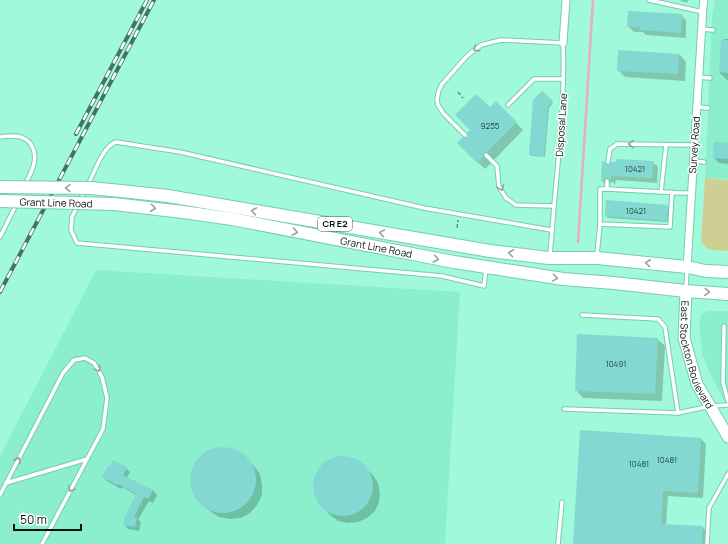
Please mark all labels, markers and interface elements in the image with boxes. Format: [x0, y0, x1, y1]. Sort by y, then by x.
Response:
one-way arrow [474, 44, 481, 51]
street label: Disposal Lane [552, 93, 570, 157]
street label: Survey Road [685, 116, 703, 174]
house number: 9255 [481, 120, 500, 131]
one-way arrow [628, 140, 634, 148]
house number: 10421 [625, 163, 645, 174]
one-way arrow [65, 184, 71, 192]
one-way arrow [497, 185, 505, 192]
street label: Grant Line Road [19, 195, 93, 210]
one-way arrow [150, 204, 156, 213]
house number: 10421 [626, 205, 646, 216]
one-way arrow [251, 207, 257, 215]
road number: CR E2 [318, 217, 352, 231]
one-way arrow [292, 227, 298, 235]
one-way arrow [379, 229, 385, 237]
street label: Grant Line Road [339, 233, 414, 261]
one-way arrow [508, 249, 514, 258]
one-way arrow [433, 254, 439, 263]
one-way arrow [645, 258, 651, 267]
one-way arrow [552, 273, 558, 282]
one-way arrow [704, 288, 710, 297]
street label: East Stockton Boulevard [677, 300, 717, 411]
house number: 10491 [606, 358, 626, 369]
one-way arrow [93, 365, 101, 372]
house number: 10481 [657, 454, 677, 465]
one-way arrow [13, 457, 21, 464]
house number: 10481 [629, 458, 649, 469]
one-way arrow [68, 485, 76, 493]
scale bar [14, 506, 81, 532]
text: 50 m [20, 511, 47, 528]

